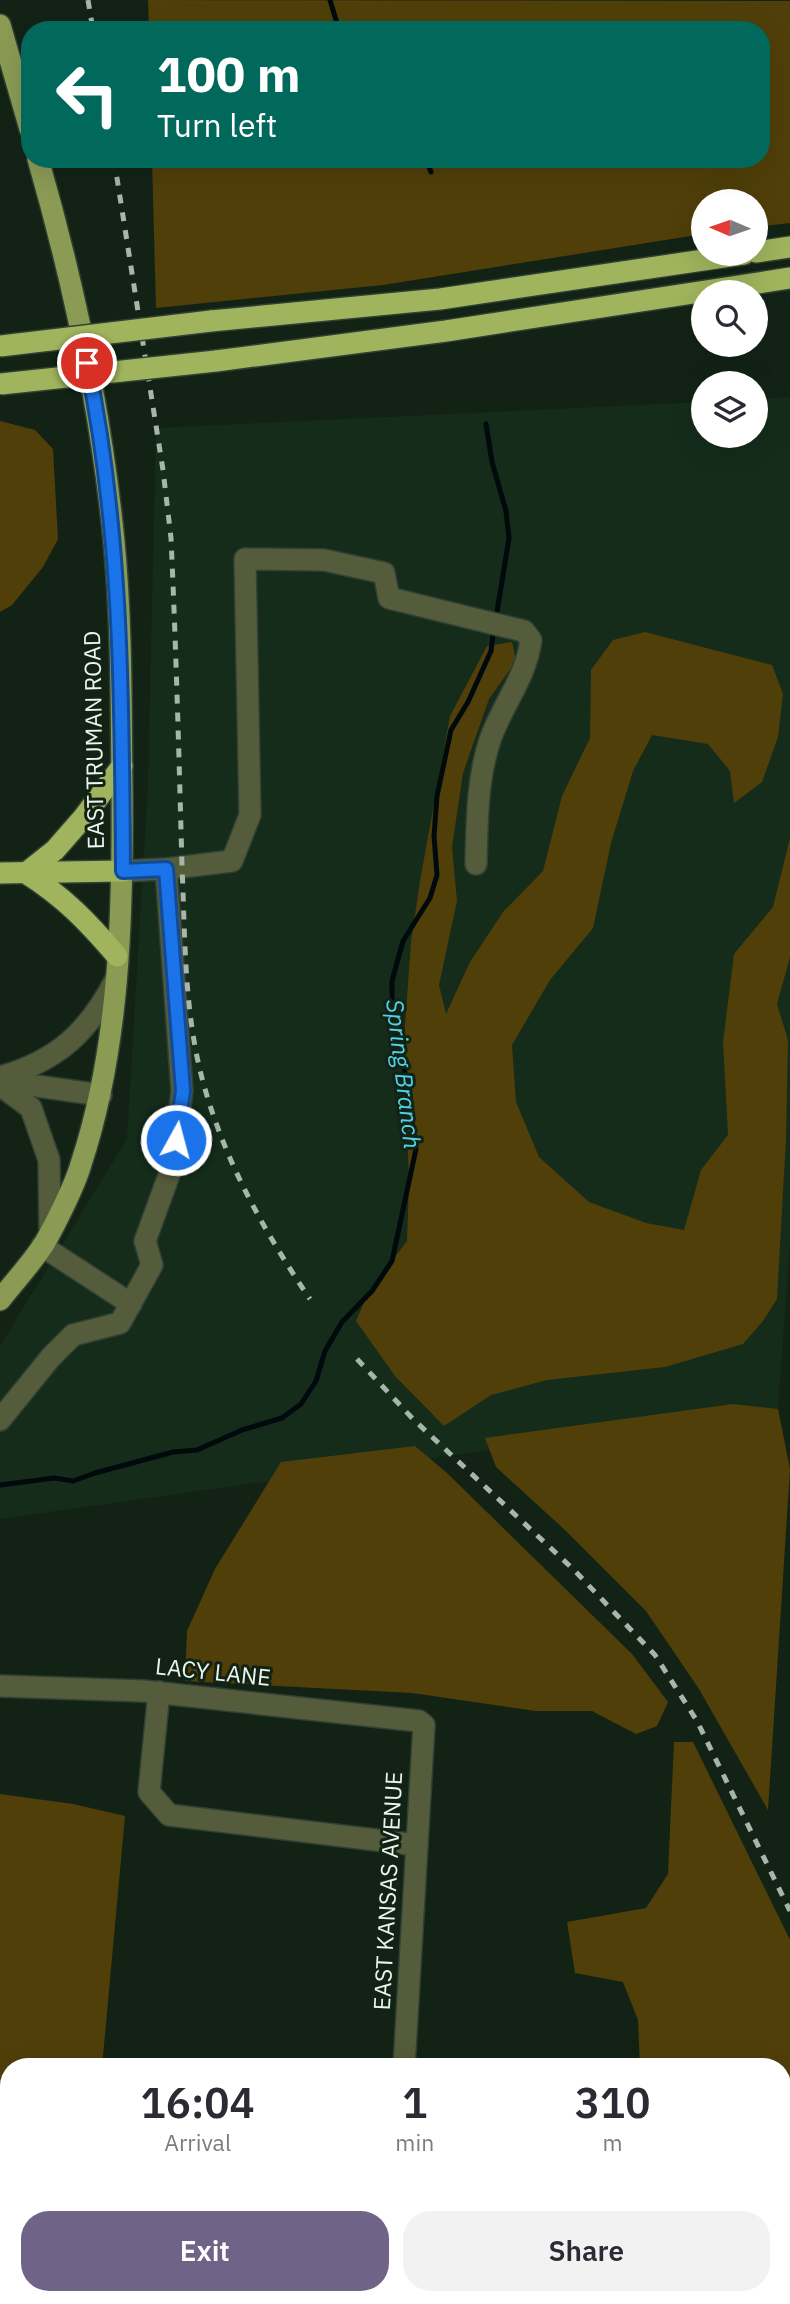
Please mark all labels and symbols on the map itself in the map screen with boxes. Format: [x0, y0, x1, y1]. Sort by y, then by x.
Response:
north arrow [691, 189, 768, 266]
pin [57, 333, 117, 393]
street label: EAST TRUMAN ROAD [76, 630, 110, 850]
water label: Spring Branch [379, 997, 429, 1150]
position arrow [139, 1103, 213, 1177]
street label: LACY LANE [154, 1650, 272, 1692]
street label: EAST KANSAS AVENUE [366, 1771, 408, 2011]

